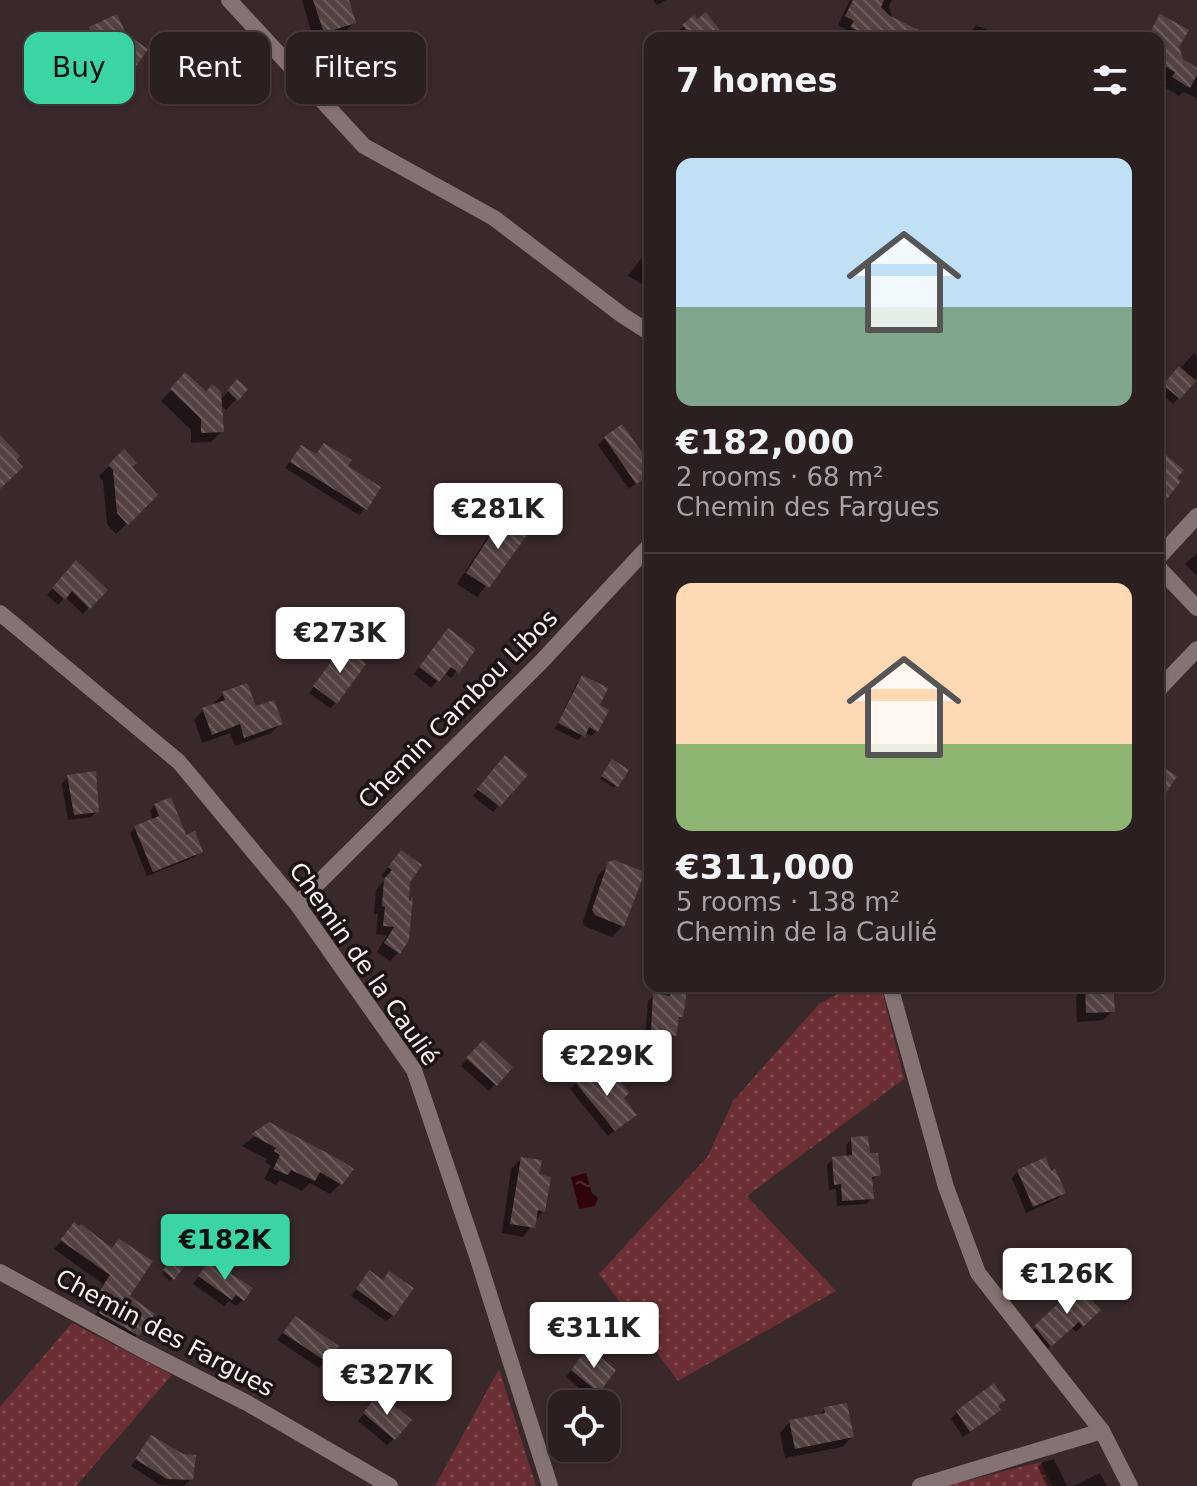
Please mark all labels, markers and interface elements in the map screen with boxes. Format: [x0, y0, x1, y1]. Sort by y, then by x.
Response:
chip: Buy [24, 32, 134, 104]
chip: Rent [150, 32, 270, 104]
chip: Filters [286, 32, 426, 104]
icon: filters [1088, 58, 1132, 102]
text: 7 homes [676, 60, 838, 100]
icon: home [832, 210, 976, 354]
text: €182,000 [676, 422, 855, 462]
text: 2 rooms · 68 m² [676, 462, 884, 492]
pin: €281K [442, 483, 554, 551]
text: Chemin des Fargues [676, 492, 940, 522]
text: €281K [452, 494, 544, 524]
street label: Chemin Cambou Libos [353, 604, 563, 814]
pin: €273K [284, 607, 396, 675]
text: €273K [294, 618, 386, 648]
icon: home [832, 635, 976, 779]
text: €311,000 [676, 847, 855, 887]
street label: Chemin de la Caulié [283, 857, 445, 1071]
text: 5 rooms · 138 m² [676, 887, 900, 917]
text: Chemin de la Caulié [676, 917, 937, 947]
pin: €229K [551, 1030, 663, 1098]
text: €229K [561, 1041, 653, 1071]
pin: €182K [169, 1214, 281, 1282]
text: €182K [179, 1225, 271, 1255]
pin: €126K [1011, 1248, 1123, 1316]
text: €126K [1021, 1259, 1113, 1289]
street label: Chemin des Fargues [51, 1264, 279, 1402]
pin: €311K [538, 1302, 650, 1370]
text: €311K [548, 1313, 640, 1343]
pin: €327K [331, 1349, 443, 1417]
text: €327K [341, 1360, 433, 1390]
map controls [548, 1390, 620, 1462]
button: locate [548, 1390, 620, 1462]

